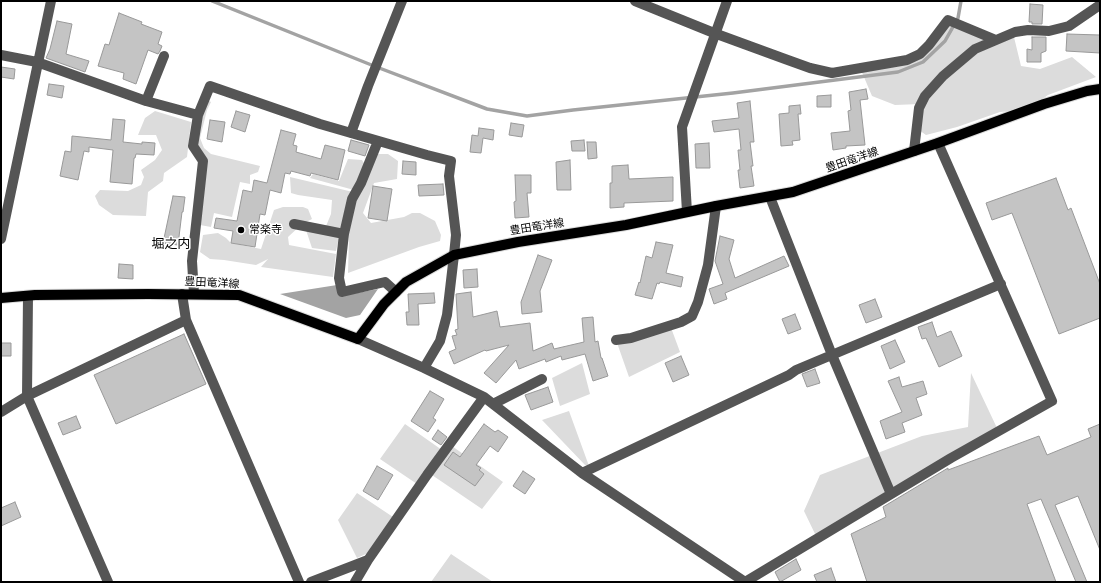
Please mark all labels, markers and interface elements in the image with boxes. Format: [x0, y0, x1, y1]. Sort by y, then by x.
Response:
street label: 豊田竜洋線 [824, 145, 880, 175]
street label: 豊田竜洋線 [509, 216, 565, 238]
place label: 常楽寺 [249, 223, 282, 237]
marker: 常楽寺 [236, 225, 246, 235]
district label: 堀之内 [152, 236, 190, 252]
street label: 豊田竜洋線 [184, 275, 240, 291]

